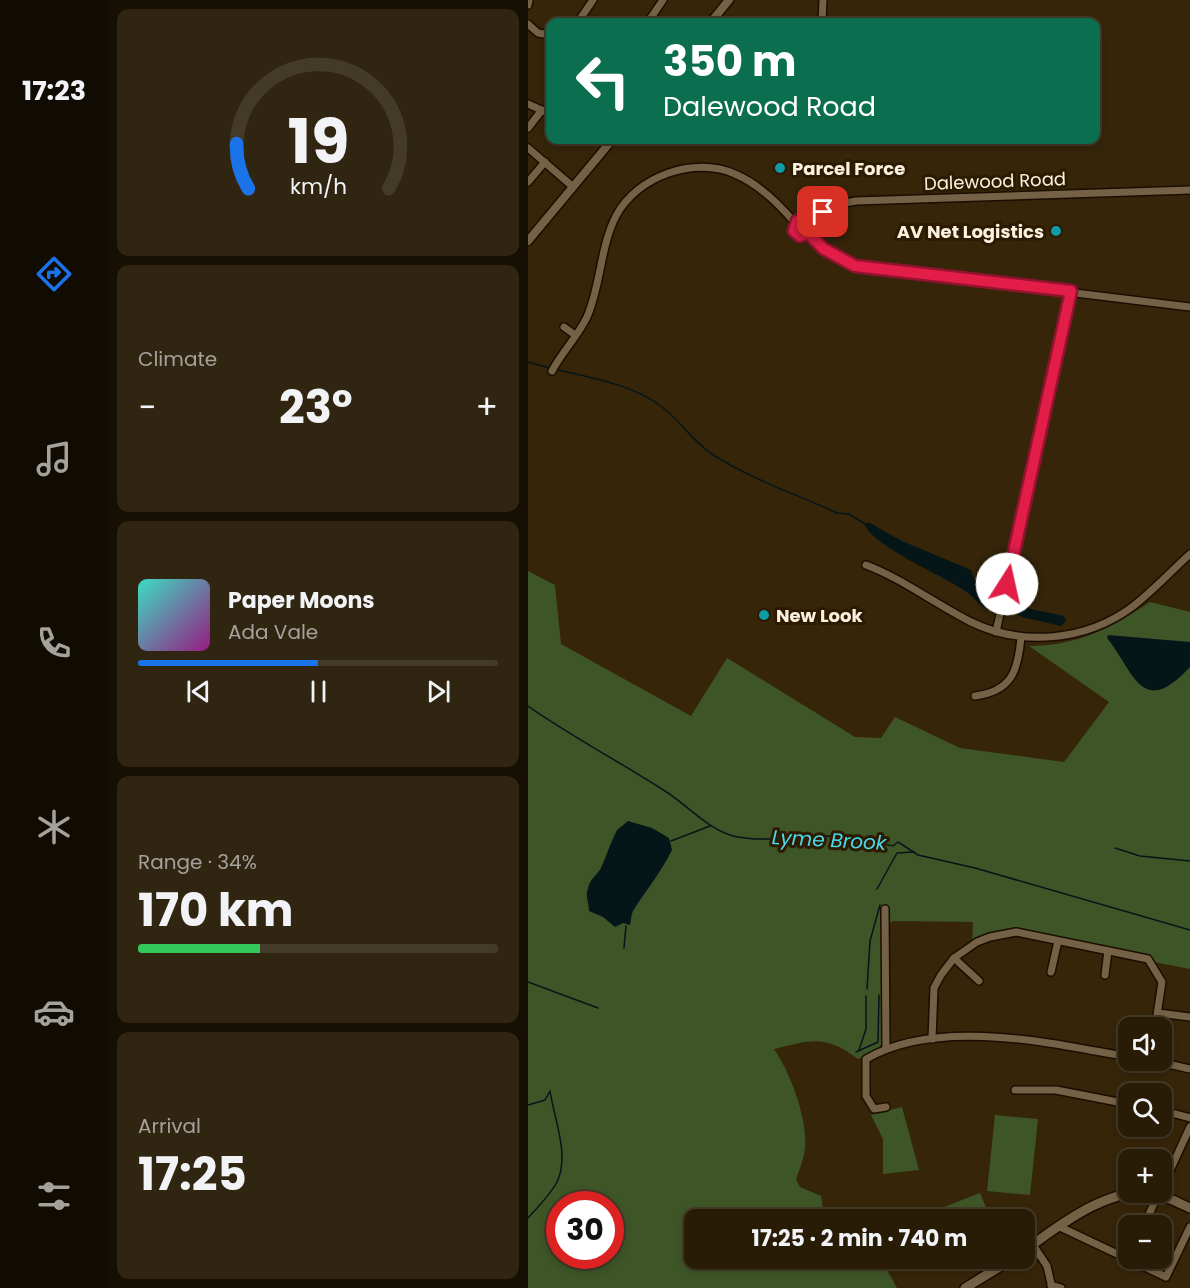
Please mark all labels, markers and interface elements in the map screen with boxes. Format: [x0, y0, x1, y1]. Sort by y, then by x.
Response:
text: 350 m [663, 32, 796, 91]
icon: left [564, 42, 642, 120]
text: 17:23 [22, 72, 86, 109]
text: Dalewood Road [663, 88, 876, 125]
text: 19 [287, 98, 349, 186]
place label: Parcel Force [792, 156, 905, 181]
marker: Parcel Force [773, 161, 787, 175]
street label: Dalewood Road [924, 166, 1066, 196]
text: km/h [289, 172, 347, 203]
pin [797, 186, 848, 237]
icon: arrive [806, 195, 839, 228]
place label: AV Net Logistics [897, 219, 1044, 244]
marker: AV Net Logistics [1049, 224, 1063, 238]
icon: directions [33, 253, 75, 295]
text: Climate [138, 345, 217, 373]
text: 23° [279, 376, 353, 439]
text: − [138, 384, 156, 431]
text: + [475, 384, 498, 431]
icon: music [33, 438, 75, 480]
position arrow [975, 552, 1039, 616]
text: Paper Moons [228, 585, 375, 616]
place label: New Look [776, 603, 864, 628]
marker: New Look [757, 608, 771, 622]
text: Ada Vale [228, 618, 318, 646]
icon: phone [33, 622, 75, 664]
icon: previous [182, 675, 215, 708]
icon: pause [302, 675, 335, 708]
icon: next [422, 675, 455, 708]
icon: climate [33, 806, 75, 848]
water label: Lyme Brook [771, 823, 889, 857]
text: Range · 34% [138, 848, 257, 876]
text: 170 km [138, 879, 293, 942]
icon: car [33, 991, 75, 1033]
map controls [1118, 1017, 1172, 1269]
button: sound [1118, 1017, 1172, 1071]
button: search [1118, 1083, 1172, 1137]
text: Arrival [138, 1112, 201, 1140]
text: 17:25 [138, 1143, 247, 1206]
button: + [1118, 1149, 1172, 1203]
icon: filters [33, 1175, 75, 1217]
speed limit sign: 30 [546, 1191, 624, 1269]
button: − [1118, 1215, 1172, 1269]
text: 17:25 · 2 min · 740 m [752, 1223, 967, 1254]

